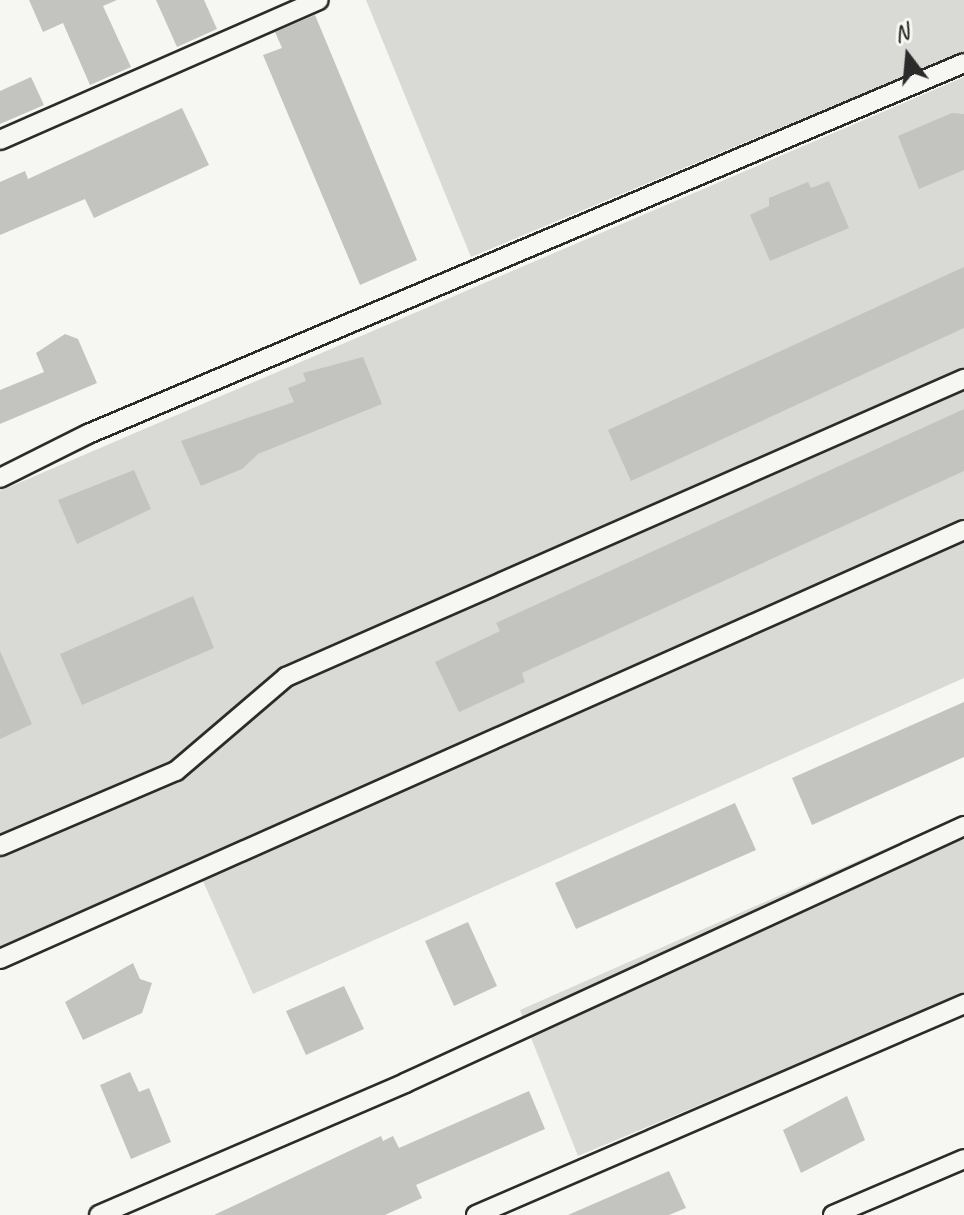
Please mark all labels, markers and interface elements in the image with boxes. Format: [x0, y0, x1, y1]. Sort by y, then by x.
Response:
north arrow [868, 16, 948, 96]
text: N [891, 18, 912, 48]

